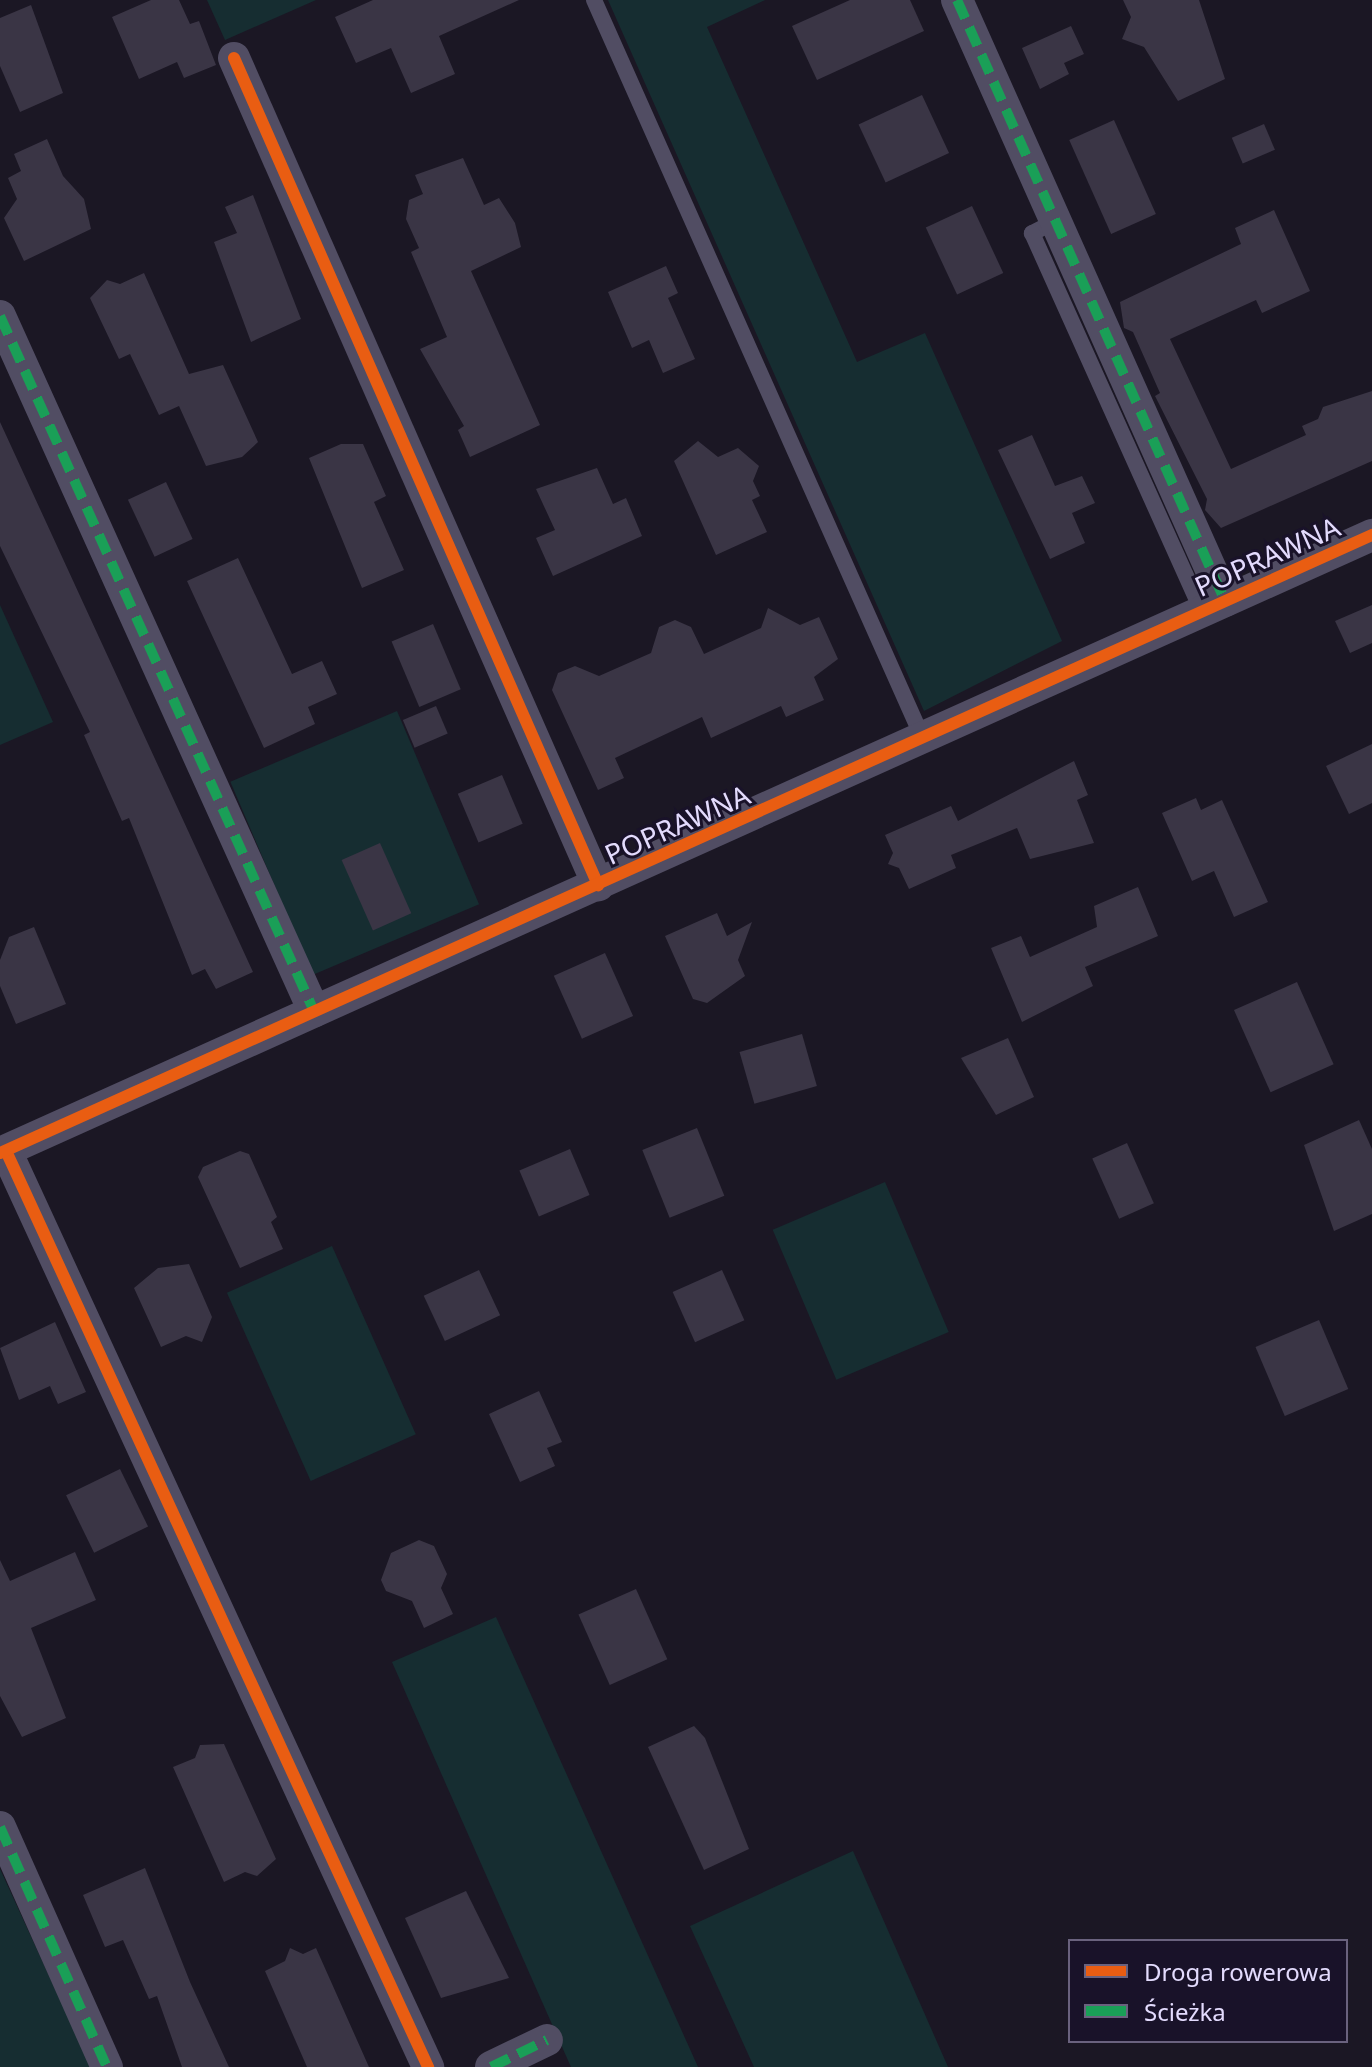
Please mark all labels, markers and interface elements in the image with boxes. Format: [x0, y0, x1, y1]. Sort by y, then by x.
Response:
street label: POPRAWNA [1189, 509, 1345, 603]
street label: POPRAWNA [599, 777, 755, 871]
legend [1068, 1939, 1348, 2043]
text: Droga rowerowa [1144, 1955, 1332, 1988]
text: Ścieżka [1144, 1995, 1226, 2028]

